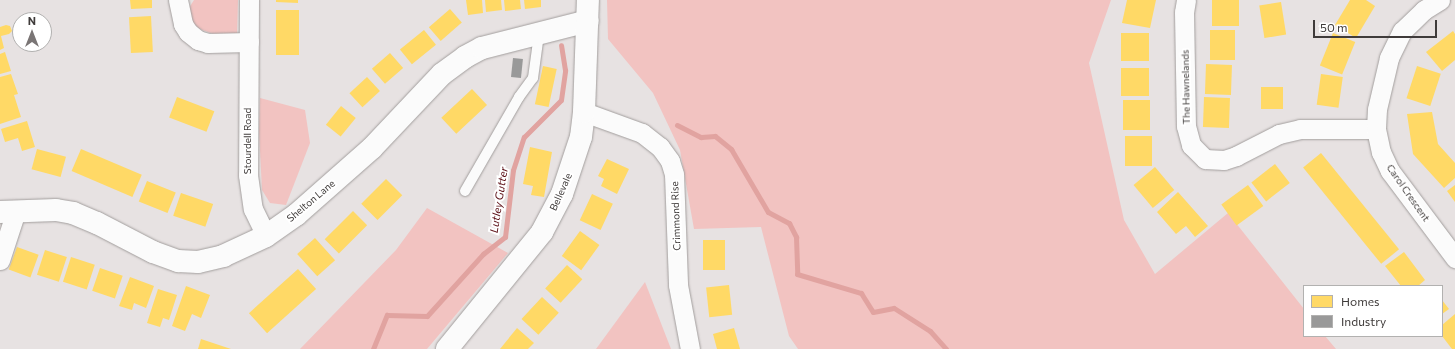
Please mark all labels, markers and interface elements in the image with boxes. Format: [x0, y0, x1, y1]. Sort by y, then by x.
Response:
north arrow [12, 12, 52, 52]
scale bar [1315, 12, 1439, 38]
text: N [28, 14, 36, 27]
text: 50 m [1320, 20, 1348, 34]
street label: The Hawnelands [1179, 50, 1193, 124]
street label: Stourdell Road [242, 108, 254, 174]
street label: Carol Crescent [1384, 162, 1432, 224]
water label: Lutley Gutter [487, 166, 511, 234]
street label: Bellevale [547, 171, 575, 213]
street label: Shelton Lane [285, 177, 337, 225]
street label: Crimmond Rise [669, 181, 683, 251]
legend [1303, 285, 1443, 337]
text: Homes [1341, 294, 1379, 308]
text: Industry [1341, 314, 1386, 328]

